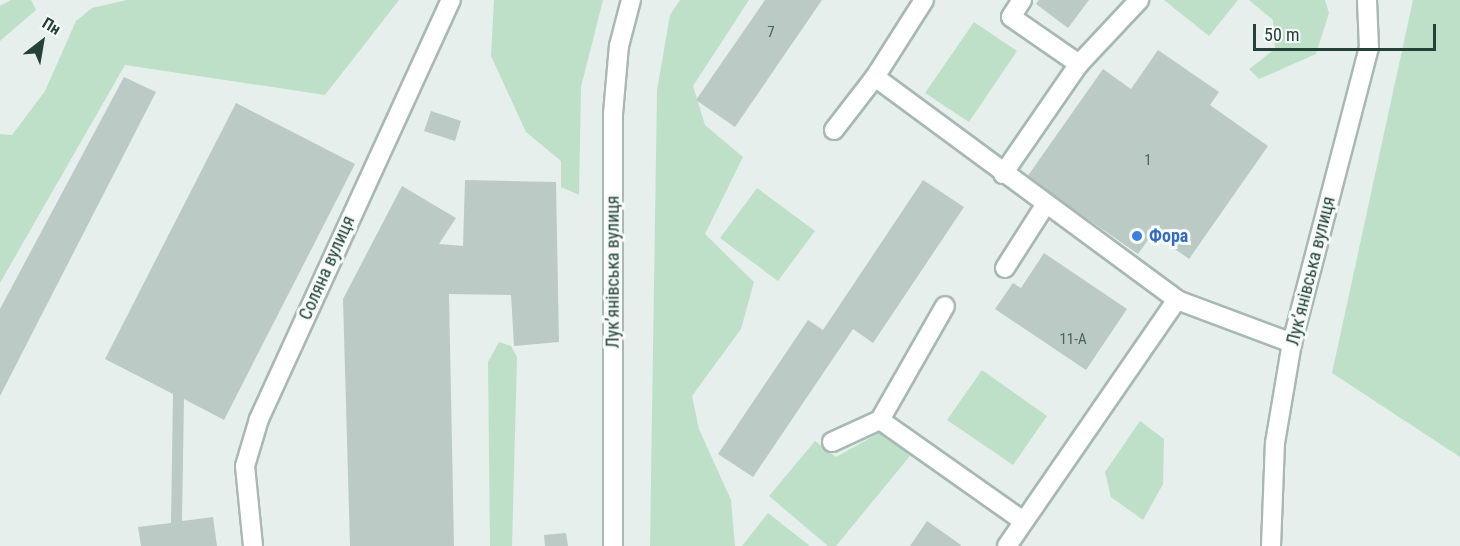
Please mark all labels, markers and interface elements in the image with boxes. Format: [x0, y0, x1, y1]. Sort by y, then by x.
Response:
north arrow [12, 12, 72, 72]
scale bar [1256, 12, 1439, 50]
text: Пн [39, 13, 64, 39]
house number: 7 [767, 24, 775, 42]
text: 50 m [1264, 24, 1299, 45]
house number: 1 [1144, 152, 1152, 170]
street label: Лукʼянівська вулиця [1282, 194, 1340, 348]
street label: Лукʼянівська вулиця [602, 196, 624, 348]
street label: Соляна вулиця [294, 213, 360, 323]
place label: Фора [1149, 225, 1188, 247]
marker: Фора [1130, 229, 1144, 243]
house number: 11-А [1059, 331, 1087, 349]

